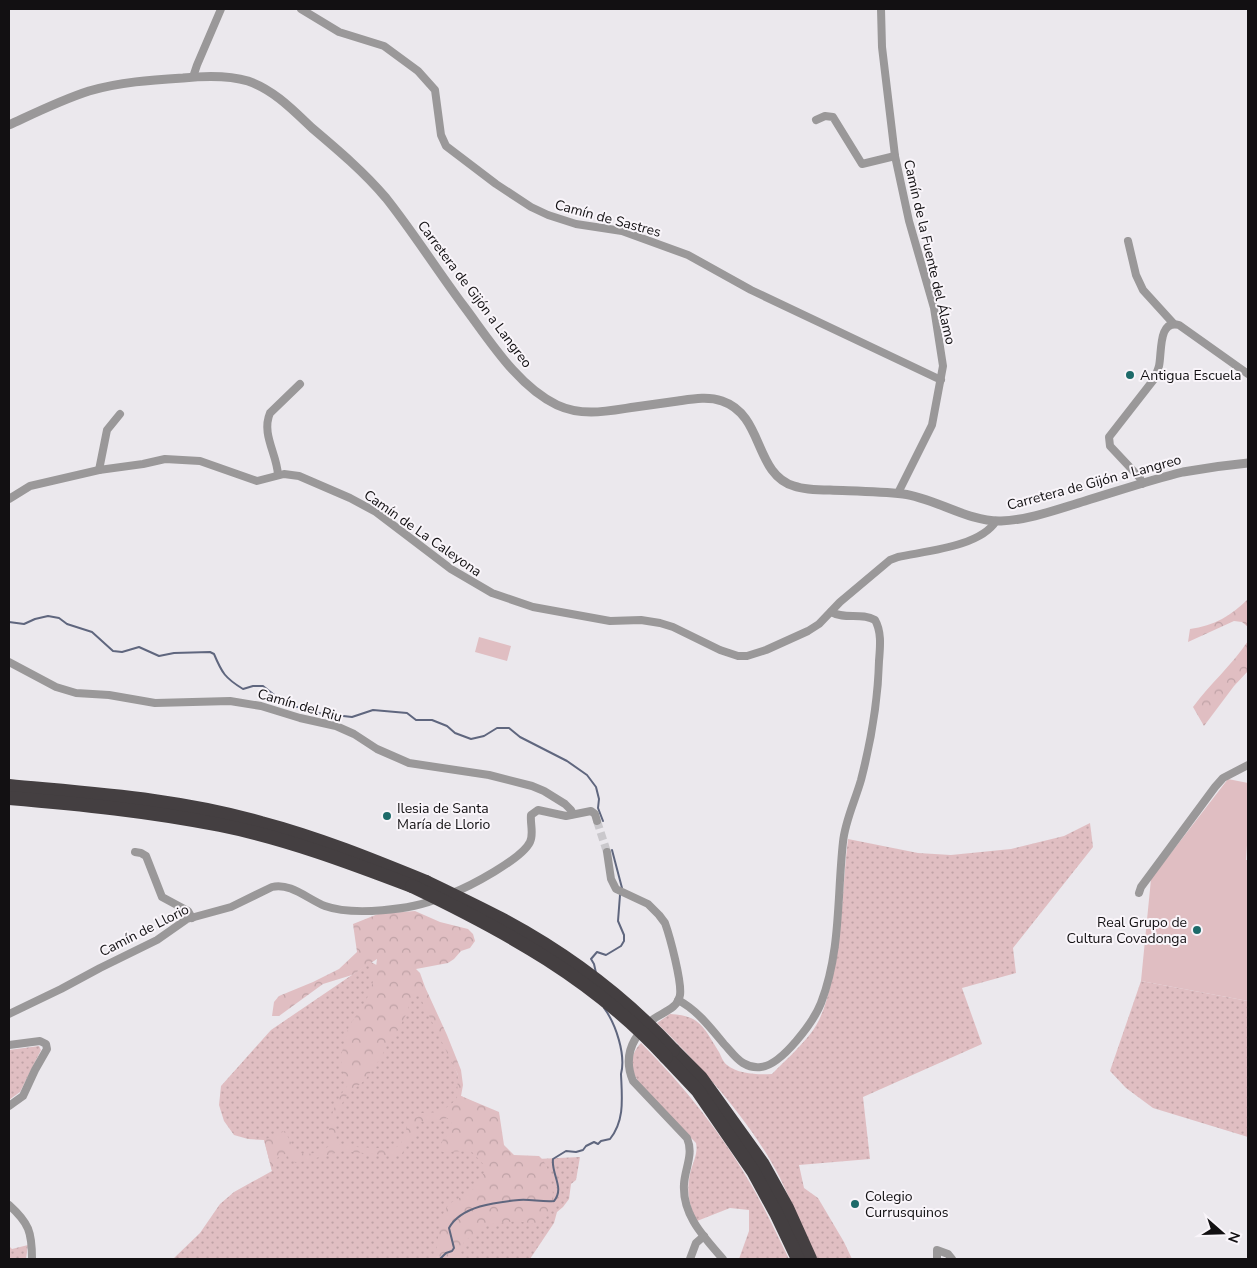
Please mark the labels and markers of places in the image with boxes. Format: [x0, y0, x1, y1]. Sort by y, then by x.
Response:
place label: Antigua Escuela [1140, 366, 1242, 385]
marker: Antigua Escuela [1124, 369, 1136, 381]
place label: Ilesia de Santa María de Llorio [397, 799, 491, 834]
marker: Ilesia de Santa María de Llorio [381, 810, 393, 822]
place label: Real Grupo de Cultura Covadonga [1067, 913, 1187, 948]
marker: Real Grupo de Cultura Covadonga [1191, 924, 1203, 936]
place label: Colegio Currusquinos [865, 1187, 949, 1222]
marker: Colegio Currusquinos [849, 1198, 861, 1210]

